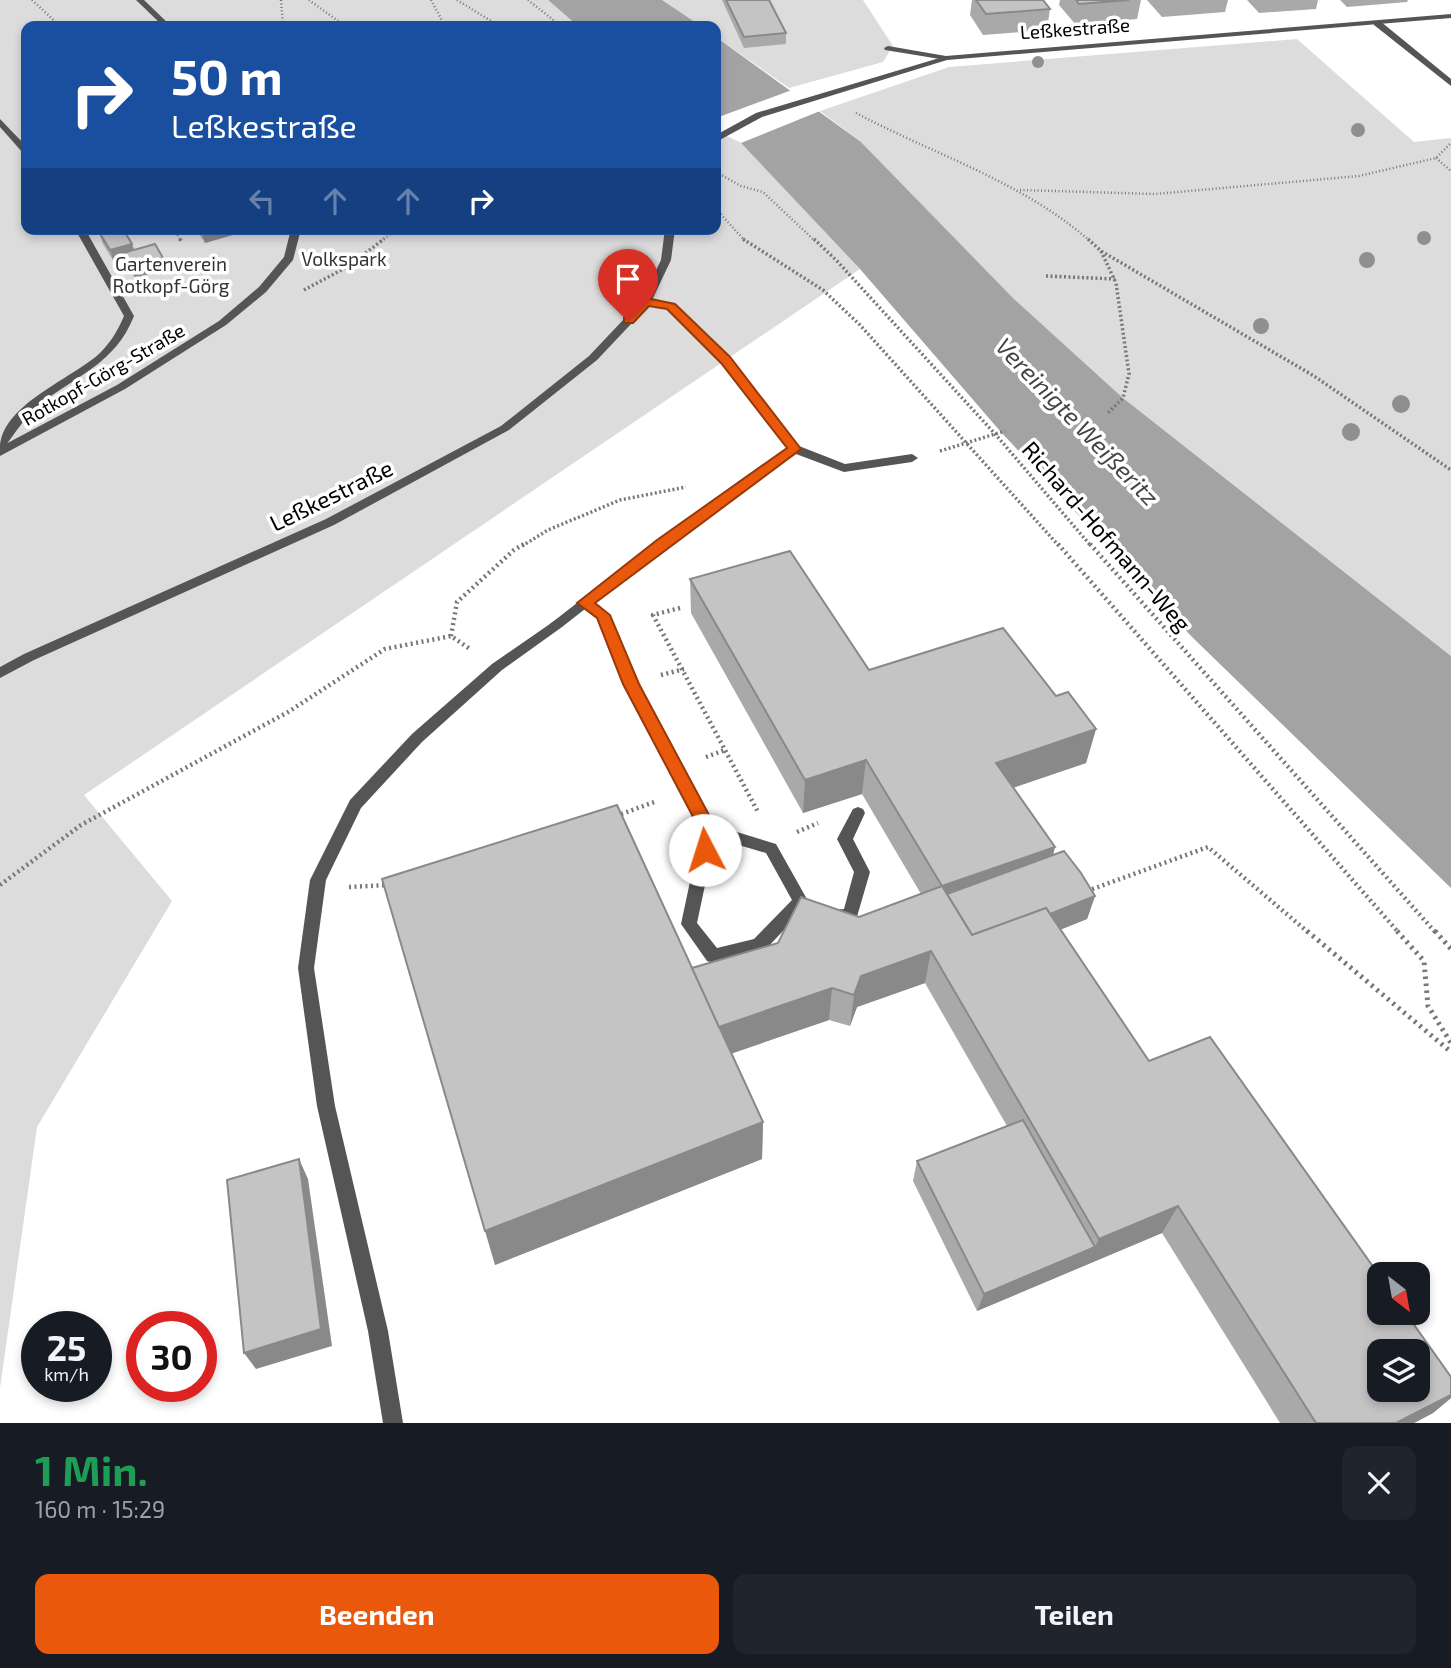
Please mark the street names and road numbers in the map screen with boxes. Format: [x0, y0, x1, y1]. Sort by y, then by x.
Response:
street label: Leßkestraße [1019, 13, 1131, 43]
street label: Rotkopf-Görg-Straße [18, 318, 188, 430]
street label: Richard-Hofmann-Weg [1017, 435, 1197, 637]
street label: Leßkestraße [265, 453, 397, 537]

